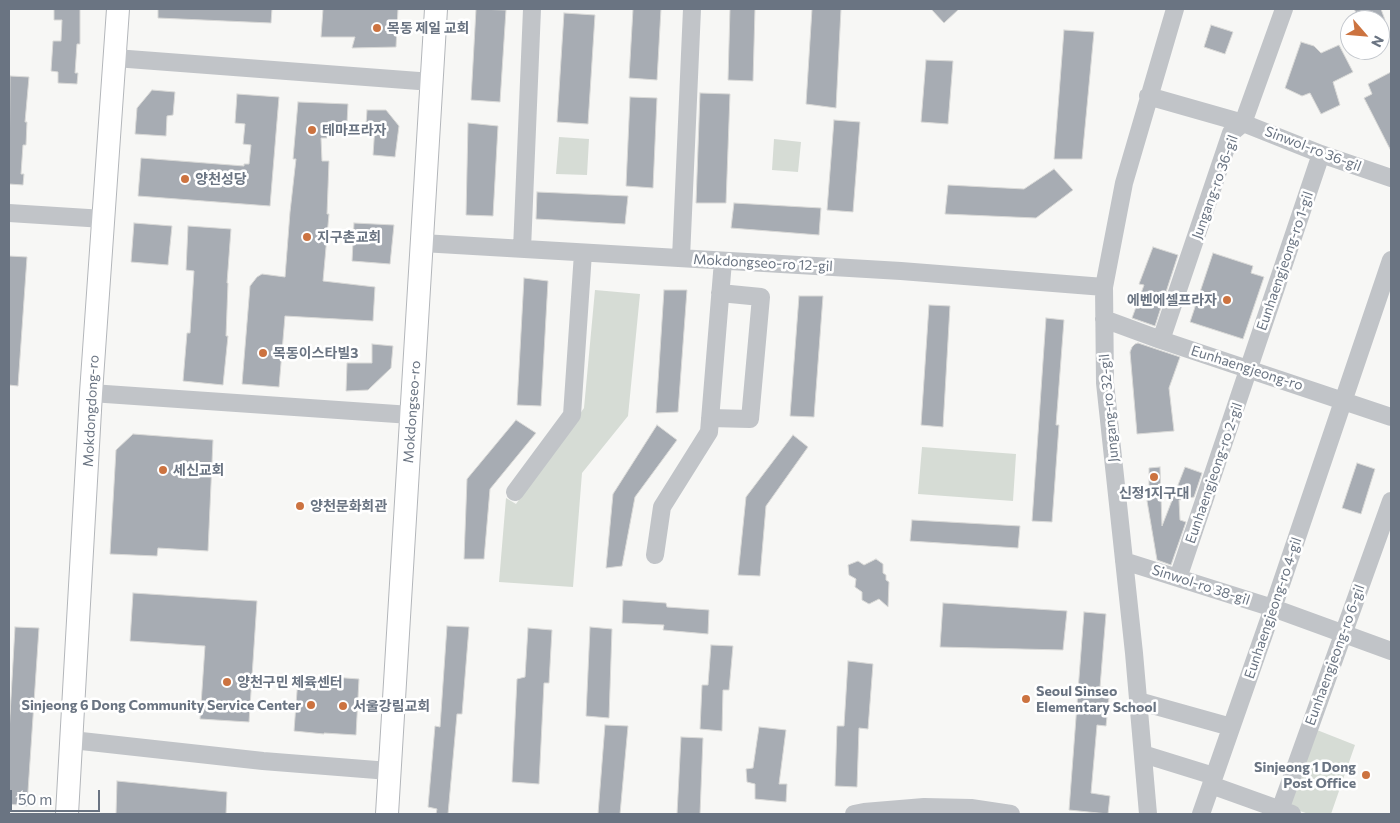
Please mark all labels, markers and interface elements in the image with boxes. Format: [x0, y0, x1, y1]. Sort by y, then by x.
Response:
north arrow [1340, 10, 1390, 60]
place label: 목동 제일 교회 [387, 20, 470, 36]
marker: 목동 제일 교회 [371, 22, 383, 34]
text: N [1368, 33, 1388, 50]
place label: 테마프라자 [322, 122, 386, 138]
street label: Sinwol-ro 36-gil [1262, 123, 1364, 175]
marker: 테마프라자 [306, 124, 318, 136]
street label: Jungang-ro 36-gil [1188, 133, 1242, 241]
place label: 양천성당 [195, 171, 247, 187]
marker: 양천성당 [179, 173, 191, 185]
street label: Eunhaengjeong-ro 1-gil [1253, 189, 1317, 333]
place label: 지구촌교회 [317, 229, 381, 245]
marker: 지구촌교회 [301, 231, 313, 243]
street label: Mokdongseo-ro 12-gil [693, 251, 833, 275]
place label: 에벤에셀프라자 [1127, 292, 1217, 308]
marker: 에벤에셀프라자 [1221, 294, 1233, 306]
street label: Eunhaengjeong-ro [1189, 342, 1305, 394]
place label: 목동이스타빌3 [273, 345, 358, 361]
marker: 목동이스타빌3 [257, 347, 269, 359]
street label: Jungang-ro 32-gil [1096, 353, 1122, 463]
street label: Mokdongdong-ro [80, 354, 102, 468]
street label: Mokdongseo-ro [400, 360, 424, 464]
street label: Eunhaengjeong-ro 2-gil [1182, 400, 1246, 546]
place label: 세신교회 [173, 462, 225, 478]
marker: 세신교회 [157, 464, 169, 476]
marker: 신정1지구대 [1148, 471, 1160, 483]
place label: 신정1지구대 [1119, 485, 1189, 501]
place label: 양천문화회관 [310, 498, 387, 514]
marker: 양천문화회관 [294, 500, 306, 512]
street label: Eunhaengjeong-ro 4-gil [1241, 535, 1305, 681]
street label: Sinwol-ro 38-gil [1150, 561, 1252, 609]
street label: Eunhaengjeong-ro 6-gil [1302, 582, 1368, 728]
place label: 양천구민 체육센터 [237, 674, 343, 690]
marker: 양천구민 체육센터 [221, 676, 233, 688]
place label: Seoul Sinseo Elementary School [1036, 683, 1156, 716]
marker: Seoul Sinseo Elementary School [1020, 693, 1032, 705]
place label: Sinjeong 6 Dong Community Service Center [22, 697, 301, 713]
place label: 서울강림교회 [353, 698, 430, 714]
marker: Sinjeong 6 Dong Community Service Center [305, 699, 317, 711]
marker: 서울강림교회 [337, 700, 349, 712]
place label: Sinjeong 1 Dong Post Office [1254, 759, 1356, 792]
marker: Sinjeong 1 Dong Post Office [1360, 769, 1372, 781]
scale bar [12, 780, 102, 812]
text: 50 m [18, 790, 52, 808]

